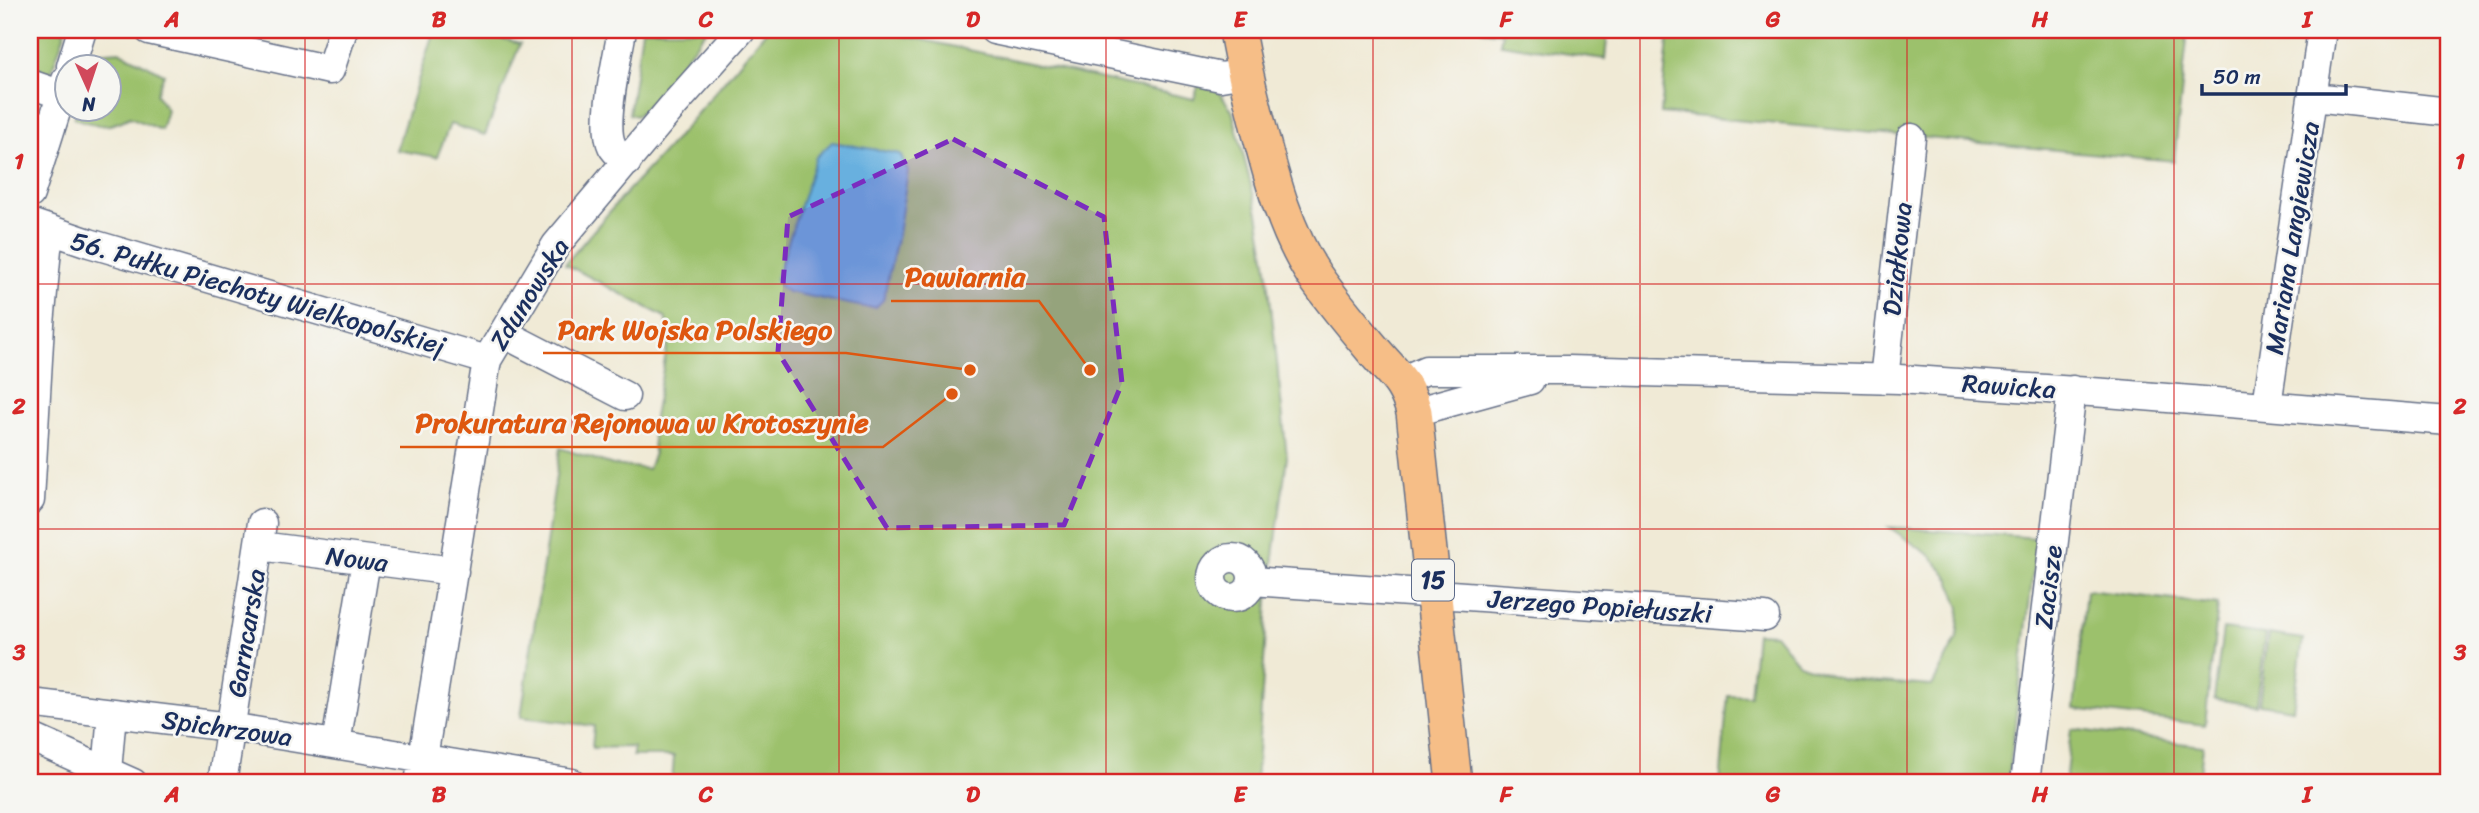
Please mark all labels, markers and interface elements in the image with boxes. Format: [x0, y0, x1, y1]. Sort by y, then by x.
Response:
text: A [163, 0, 180, 40]
text: B [432, 0, 447, 40]
text: C [698, 0, 714, 40]
text: D [966, 0, 981, 40]
text: E [1234, 0, 1249, 40]
text: F [1499, 0, 1514, 40]
text: G [1765, 0, 1781, 40]
text: H [2031, 0, 2049, 40]
text: I [2301, 0, 2313, 40]
north arrow [52, 52, 122, 122]
scale bar [2202, 52, 2346, 96]
text: 50 m [2213, 58, 2261, 96]
text: N [81, 88, 97, 121]
street label: Mariana Langiewicza [2251, 118, 2333, 358]
text: 1 [14, 141, 24, 182]
text: 1 [2455, 141, 2465, 182]
street label: Działkowa [1868, 200, 1926, 318]
street label: 56. Pułku Piechoty Wielkopolskiej [65, 217, 452, 369]
street label: Zdunowska [476, 228, 582, 360]
callout: Pawiarnia [891, 252, 1039, 301]
text: Pawiarnia [905, 252, 1026, 301]
callout: Park Wojska Polskiego [543, 304, 846, 353]
text: Park Wojska Polskiego [558, 305, 833, 354]
street label: Rawicka [1961, 360, 2057, 412]
text: 2 [11, 386, 26, 427]
text: 2 [2452, 386, 2467, 427]
callout: Prokuratura Rejonowa w Krotoszynie [400, 398, 883, 447]
text: Prokuratura Rejonowa w Krotoszynie [415, 398, 869, 447]
street label: Nowa [323, 532, 392, 586]
street label: Zacisze [2020, 542, 2076, 632]
road number: 15 [1412, 560, 1454, 600]
street label: Garncarska [213, 565, 279, 701]
street label: Jerzego Popiełuszki [1485, 575, 1715, 637]
text: 3 [12, 632, 26, 673]
text: 3 [2453, 632, 2467, 673]
street label: Spichrzowa [159, 696, 295, 760]
text: A [163, 774, 180, 813]
text: B [432, 774, 447, 813]
text: C [698, 774, 714, 813]
text: D [966, 774, 981, 813]
text: E [1234, 774, 1249, 813]
text: F [1499, 774, 1514, 813]
text: G [1765, 774, 1781, 813]
text: H [2031, 774, 2049, 813]
text: I [2301, 774, 2313, 813]

